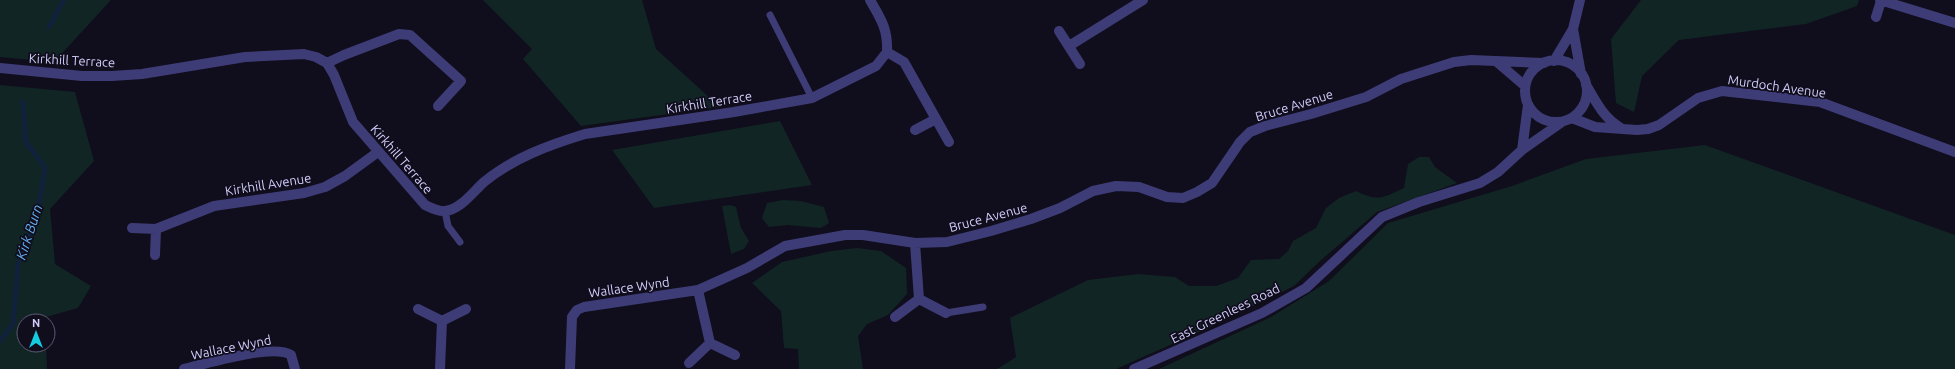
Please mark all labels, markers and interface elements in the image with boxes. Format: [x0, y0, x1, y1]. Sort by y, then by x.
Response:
street label: Kirkhill Terrace [28, 51, 116, 69]
street label: Murdoch Avenue [1727, 72, 1827, 100]
street label: Bruce Avenue [1253, 87, 1335, 123]
street label: Kirkhill Terrace [665, 88, 753, 116]
street label: Kirkhill Terrace [368, 122, 436, 196]
street label: Kirkhill Avenue [224, 170, 312, 198]
street label: Bruce Avenue [947, 200, 1029, 234]
water label: Kirk Burn [13, 202, 45, 262]
street label: Wallace Wynd [588, 274, 670, 300]
street label: East Greenlees Road [1168, 281, 1282, 345]
north arrow [16, 313, 56, 353]
text: N [32, 317, 40, 329]
street label: Wallace Wynd [190, 332, 272, 362]

